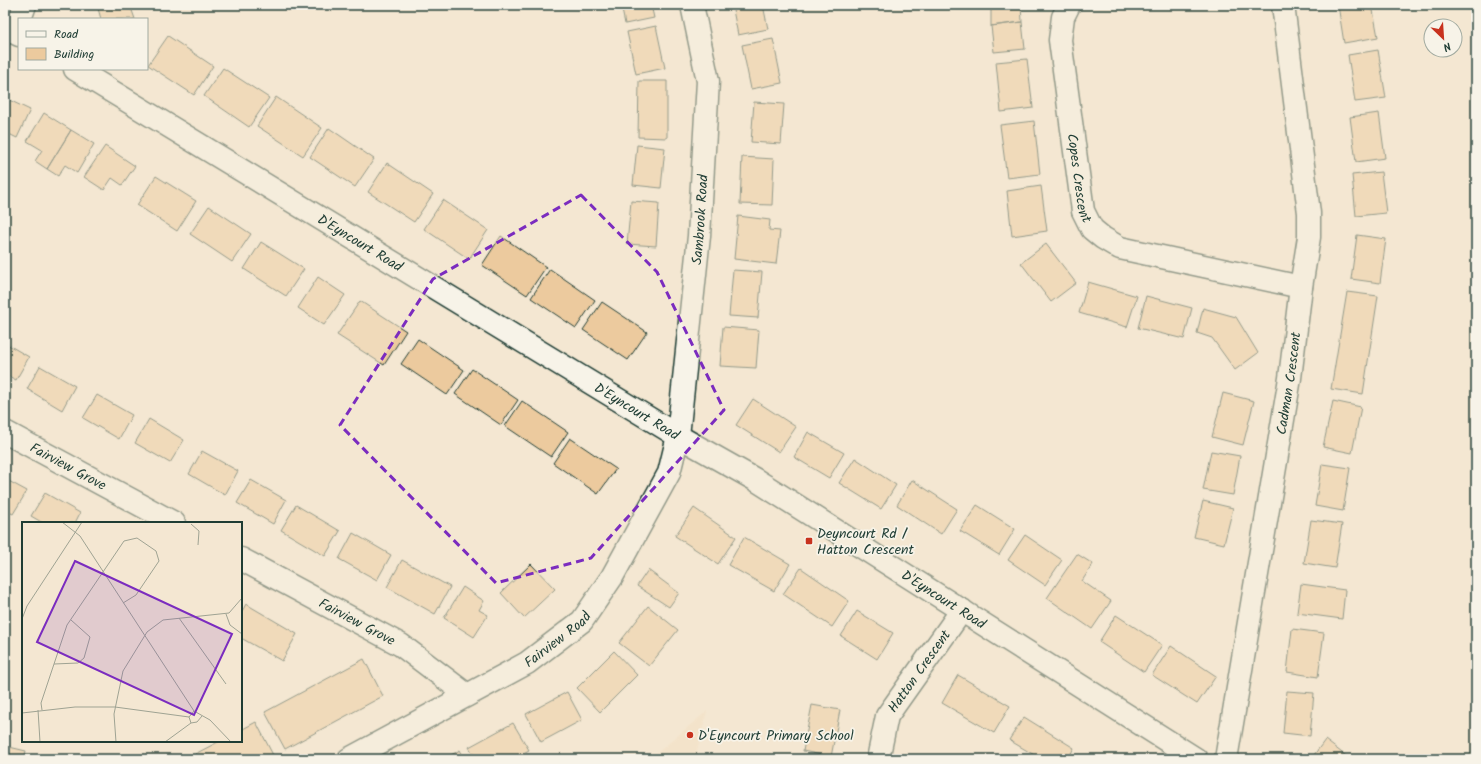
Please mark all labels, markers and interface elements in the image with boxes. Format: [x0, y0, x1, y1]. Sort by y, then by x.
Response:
legend [18, 18, 148, 70]
north arrow [1423, 18, 1463, 58]
text: Road [54, 25, 79, 44]
text: N [1440, 37, 1454, 56]
text: Building [54, 45, 94, 64]
street label: Copes Crescent [1061, 132, 1098, 228]
street label: Sambrook Road [686, 173, 715, 266]
street label: D'Eyncourt Road [313, 209, 408, 278]
street label: Cadman Crescent [1271, 330, 1308, 436]
street label: D'Eyncourt Road [590, 377, 684, 447]
street label: Fairview Grove [26, 437, 111, 497]
inset map [22, 522, 242, 742]
place label: Deyncourt Rd / Hatton Crescent [817, 523, 914, 561]
marker: Deyncourt Rd / Hatton Crescent [804, 536, 814, 546]
street label: D'Eyncourt Road [897, 565, 991, 636]
street label: Fairview Grove [314, 593, 400, 652]
street label: Fairview Road [520, 606, 598, 673]
street label: Hatton Crescent [883, 625, 957, 718]
place label: D'Eyncourt Primary School [698, 725, 854, 747]
marker: D'Eyncourt Primary School [685, 730, 695, 740]

